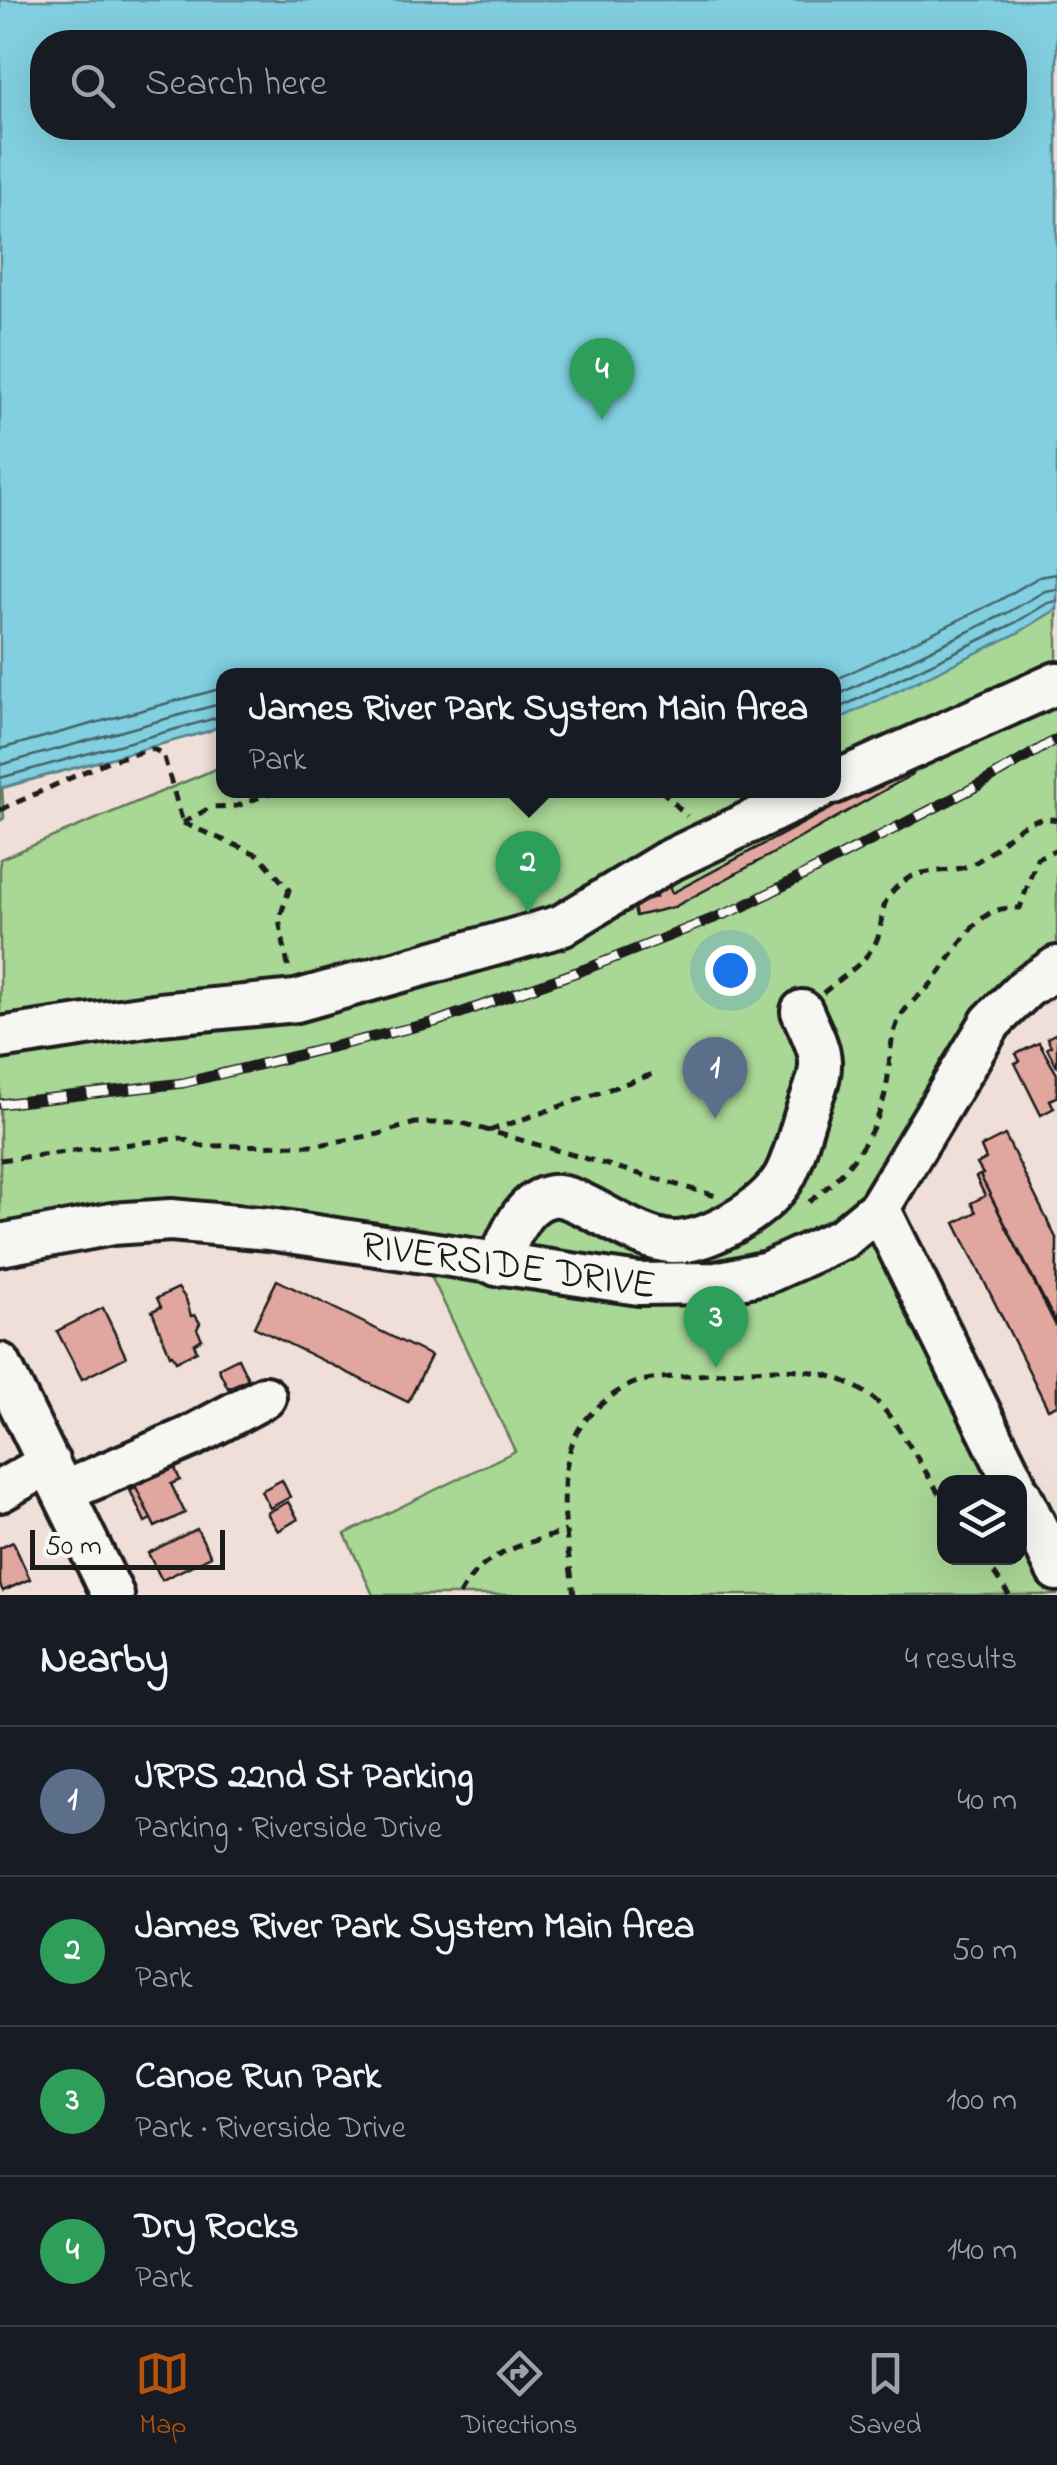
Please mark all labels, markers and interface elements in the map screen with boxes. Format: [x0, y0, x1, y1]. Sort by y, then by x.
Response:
search box [30, 30, 1027, 140]
text: Search here [145, 57, 327, 113]
icon: search [65, 58, 120, 113]
pin: 4 [570, 338, 634, 420]
popup [216, 668, 841, 798]
text: James River Park System Main Area [249, 682, 808, 738]
text: Park [249, 738, 307, 785]
pin: 2 [496, 830, 560, 913]
your location [705, 945, 756, 996]
pin: 1 [682, 1036, 748, 1119]
street label: RIVERSIDE DRIVE [357, 1218, 659, 1317]
pin: 3 [684, 1286, 748, 1368]
map controls [937, 1475, 1027, 1565]
button: layers [937, 1475, 1027, 1565]
scale bar [30, 1525, 225, 1570]
text: 50 m [45, 1527, 102, 1568]
text: Nearby [40, 1630, 168, 1691]
text: 4 results [905, 1637, 1017, 1684]
text: JRPS 22nd St Parking [135, 1750, 474, 1806]
text: 1 [67, 1778, 78, 1825]
text: 40 m [957, 1778, 1017, 1825]
text: Parking · Riverside Drive [135, 1806, 442, 1853]
text: James River Park System Main Area [135, 1900, 695, 1956]
text: 2 [65, 1928, 80, 1975]
text: 50 m [952, 1928, 1017, 1975]
text: Park [135, 1956, 193, 2003]
text: Canoe Run Park [135, 2050, 381, 2106]
text: 3 [66, 2078, 79, 2125]
text: 100 m [946, 2078, 1017, 2125]
text: Park · Riverside Drive [135, 2106, 406, 2153]
text: Dry Rocks [135, 2200, 299, 2256]
text: 4 [66, 2228, 79, 2275]
text: 140 m [947, 2228, 1017, 2275]
text: Park [135, 2256, 193, 2303]
tab: Map [135, 2346, 190, 2447]
tab: Directions [461, 2346, 578, 2447]
tab: Saved [849, 2346, 922, 2447]

